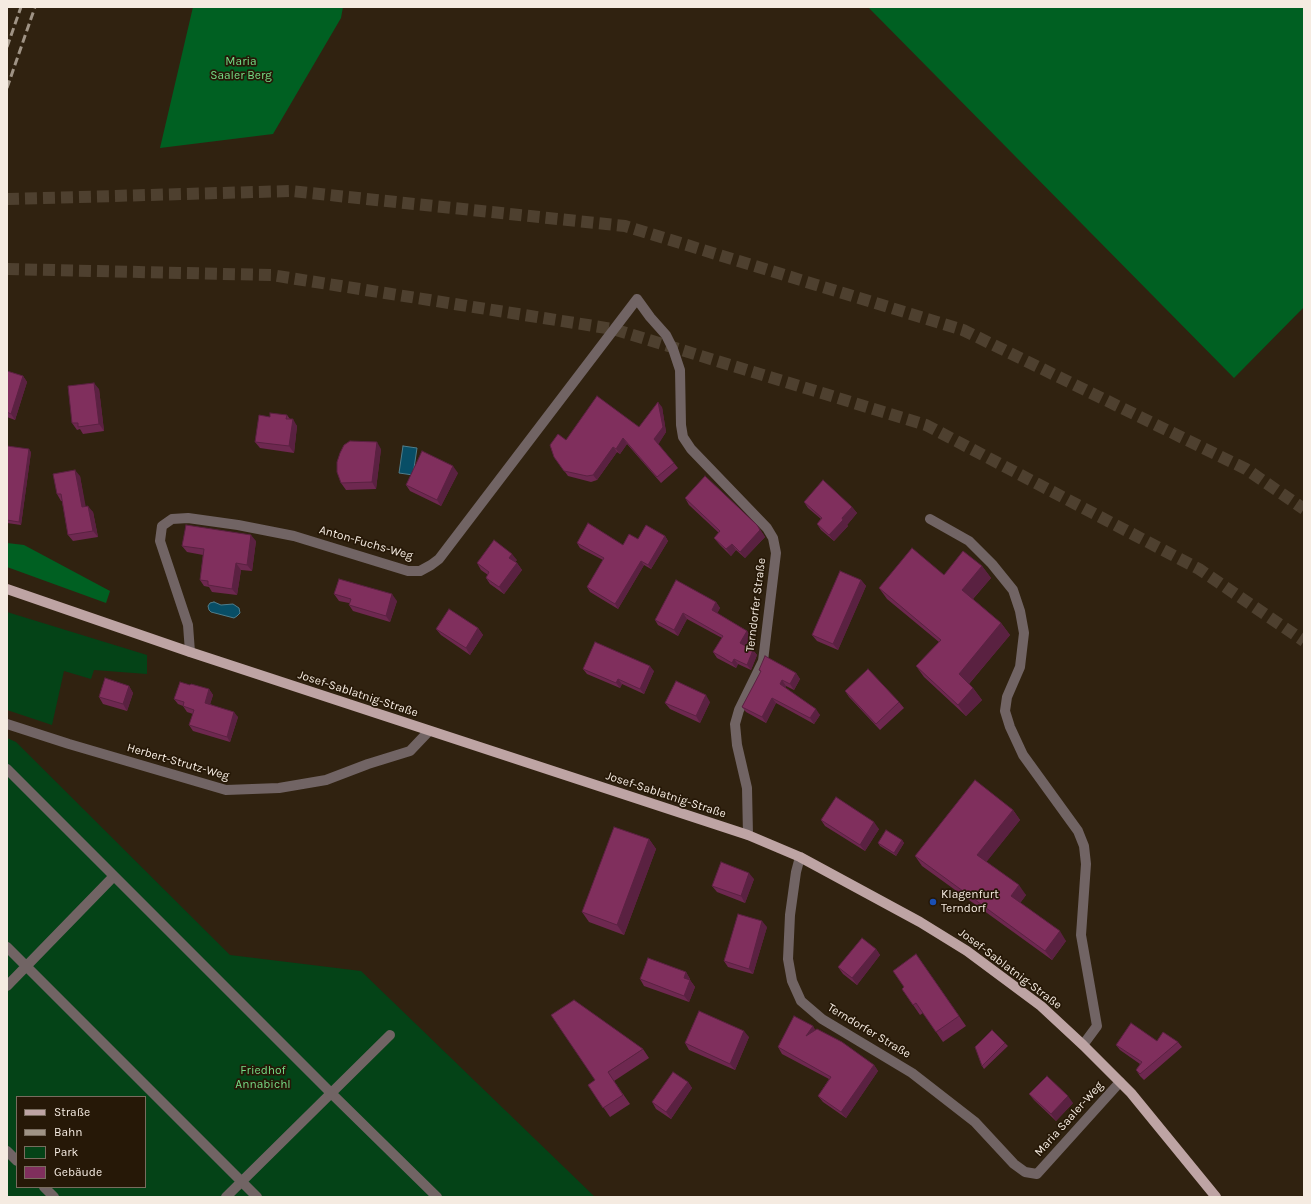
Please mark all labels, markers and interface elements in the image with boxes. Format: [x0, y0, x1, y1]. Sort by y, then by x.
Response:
park label: Maria Saaler Berg [210, 55, 272, 83]
street label: Anton-Fuchs-Weg [317, 523, 415, 563]
street label: Terndorfer Straße [743, 557, 769, 653]
street label: Josef-Sablatnig-Straße [296, 668, 420, 720]
street label: Herbert-Strutz-Weg [125, 740, 231, 784]
street label: Josef-Sablatnig-Straße [604, 769, 728, 821]
place label: Klagenfurt Terndorf [941, 888, 999, 916]
marker: Klagenfurt Terndorf [928, 897, 938, 907]
street label: Josef-Sablatnig-Straße [956, 925, 1064, 1013]
street label: Terndorfer Straße [825, 1000, 913, 1062]
park label: Friedhof Annabichl [235, 1064, 291, 1092]
street label: Maria Saaler-Weg [1032, 1079, 1106, 1159]
legend [16, 1096, 146, 1188]
text: Straße [54, 1105, 90, 1119]
text: Bahn [54, 1125, 83, 1139]
text: Park [54, 1145, 78, 1159]
text: Gebäude [54, 1165, 102, 1179]

